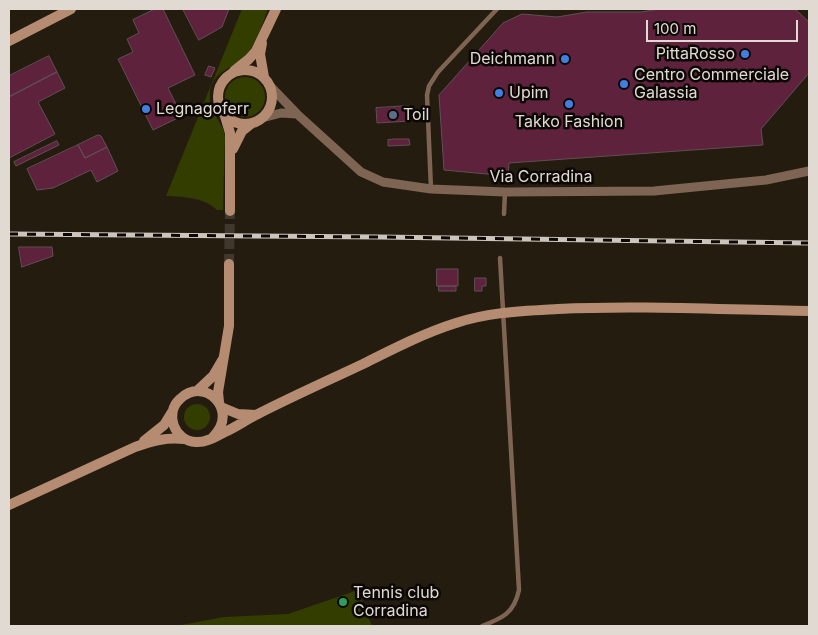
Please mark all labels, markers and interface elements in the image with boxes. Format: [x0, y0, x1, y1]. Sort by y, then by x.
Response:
scale bar [648, 10, 800, 42]
text: 100 m [654, 19, 696, 38]
place label: PittaRosso [656, 44, 735, 64]
marker: PittaRosso [739, 48, 751, 60]
place label: Deichmann [470, 49, 555, 69]
marker: Deichmann [559, 53, 571, 65]
place label: Centro Commerciale Galassia [634, 65, 789, 103]
marker: Centro Commerciale Galassia [618, 78, 630, 90]
place label: Upim [509, 83, 549, 103]
marker: Upim [493, 87, 505, 99]
marker: Takko Fashion [563, 98, 575, 110]
place label: Legnagoferr [156, 99, 249, 119]
marker: Legnagoferr [140, 103, 152, 115]
place label: Toil [403, 105, 429, 125]
marker: Toil [387, 109, 399, 121]
place label: Takko Fashion [515, 112, 623, 132]
street label: Via Corradina [489, 167, 593, 187]
place label: Tennis club Corradina [353, 583, 439, 621]
marker: Tennis club Corradina [337, 596, 349, 608]

